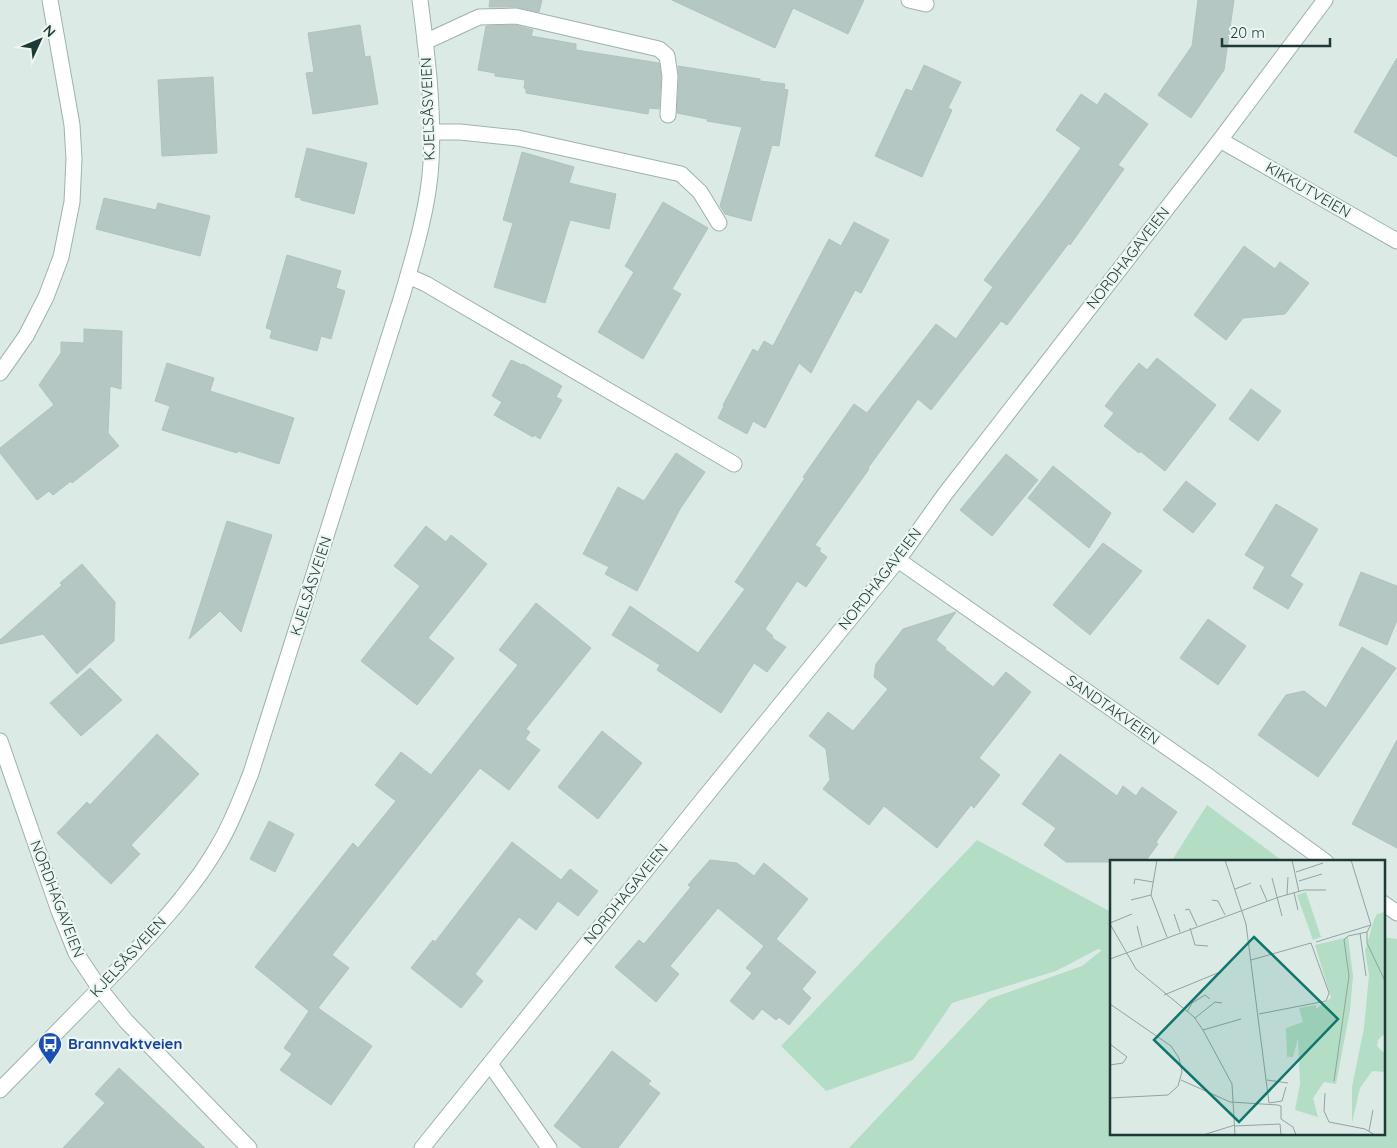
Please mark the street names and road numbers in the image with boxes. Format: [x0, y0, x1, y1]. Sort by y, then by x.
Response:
street label: KJELSÅSVEIEN [416, 57, 439, 161]
street label: KIKKUTVEIEN [1262, 157, 1354, 222]
street label: NORDHAGAVEIEN [1082, 203, 1173, 312]
street label: NORDHAGAVEIEN [834, 524, 925, 633]
street label: KJELSÅSVEIEN [286, 534, 336, 638]
street label: SANDTAKVEIEN [1063, 670, 1164, 749]
street label: NORDHAGAVEIEN [26, 837, 89, 960]
street label: NORDHAGAVEIEN [579, 839, 672, 948]
street label: KJELSÅSVEIEN [85, 912, 170, 1001]

